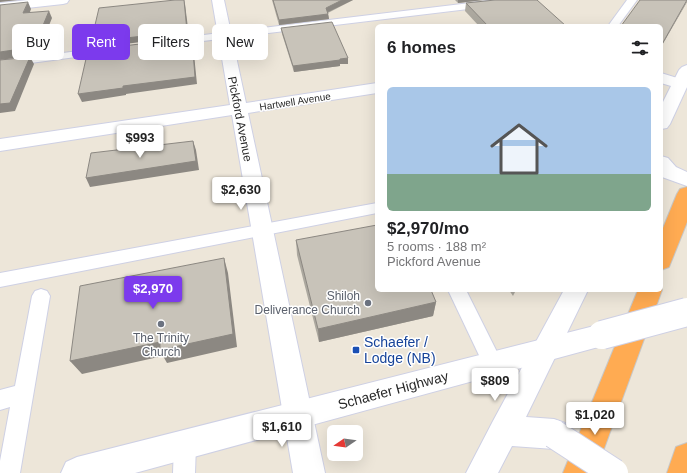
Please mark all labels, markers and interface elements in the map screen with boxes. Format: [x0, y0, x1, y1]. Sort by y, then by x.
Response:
chip: Buy [12, 24, 64, 60]
chip: Rent [72, 24, 130, 60]
chip: Filters [138, 24, 204, 60]
chip: New [212, 24, 268, 60]
icon: filters [629, 37, 651, 59]
text: 6 homes [387, 38, 456, 57]
street label: Pickford Avenue [225, 75, 255, 163]
street label: Hartwell Avenue [259, 90, 332, 113]
icon: home [483, 113, 555, 185]
pin: $993 [116, 125, 164, 159]
text: $993 [126, 130, 154, 145]
pin: $2,630 [208, 177, 274, 211]
text: $2,630 [221, 182, 261, 197]
text: $2,970/mo [387, 219, 469, 238]
text: 5 rooms · 188 m² [387, 239, 486, 254]
text: Pickford Avenue [387, 254, 481, 269]
pin: $2,970 [120, 276, 186, 310]
text: $2,970 [133, 281, 173, 296]
place label: Shiloh Deliverance Church [255, 289, 360, 317]
marker: Shiloh Deliverance Church [363, 298, 373, 308]
marker: The Trinity Church [156, 319, 166, 329]
place label: The Trinity Church [133, 331, 189, 359]
place label: Schaefer / Lodge (NB) [364, 334, 436, 366]
marker: Schaefer / Lodge (NB) [351, 345, 361, 355]
street label: Schaefer Highway [336, 368, 450, 412]
pin: $809 [471, 368, 519, 402]
text: $809 [481, 373, 509, 388]
pin: $1,020 [562, 402, 628, 436]
text: $1,020 [575, 407, 615, 422]
pin: $1,610 [249, 414, 315, 448]
text: $1,610 [262, 419, 302, 434]
north arrow [327, 425, 363, 461]
map controls [327, 425, 363, 461]

